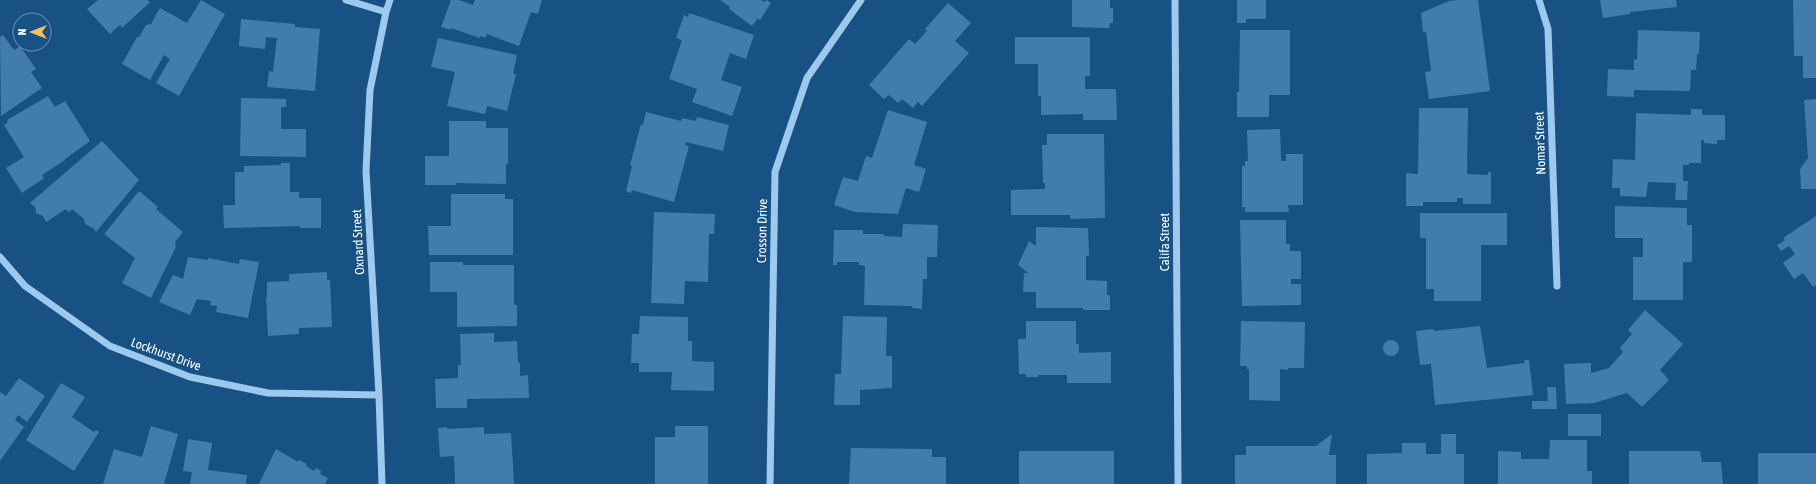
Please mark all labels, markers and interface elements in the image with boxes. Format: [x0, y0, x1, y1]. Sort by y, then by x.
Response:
north arrow [12, 12, 52, 52]
text: N [16, 29, 28, 35]
street label: Nomar Street [1531, 111, 1549, 175]
street label: Crosson Drive [754, 199, 770, 263]
street label: Oxnard Street [349, 209, 367, 275]
street label: Califa Street [1157, 213, 1172, 271]
street label: Lockhurst Drive [129, 334, 203, 374]

